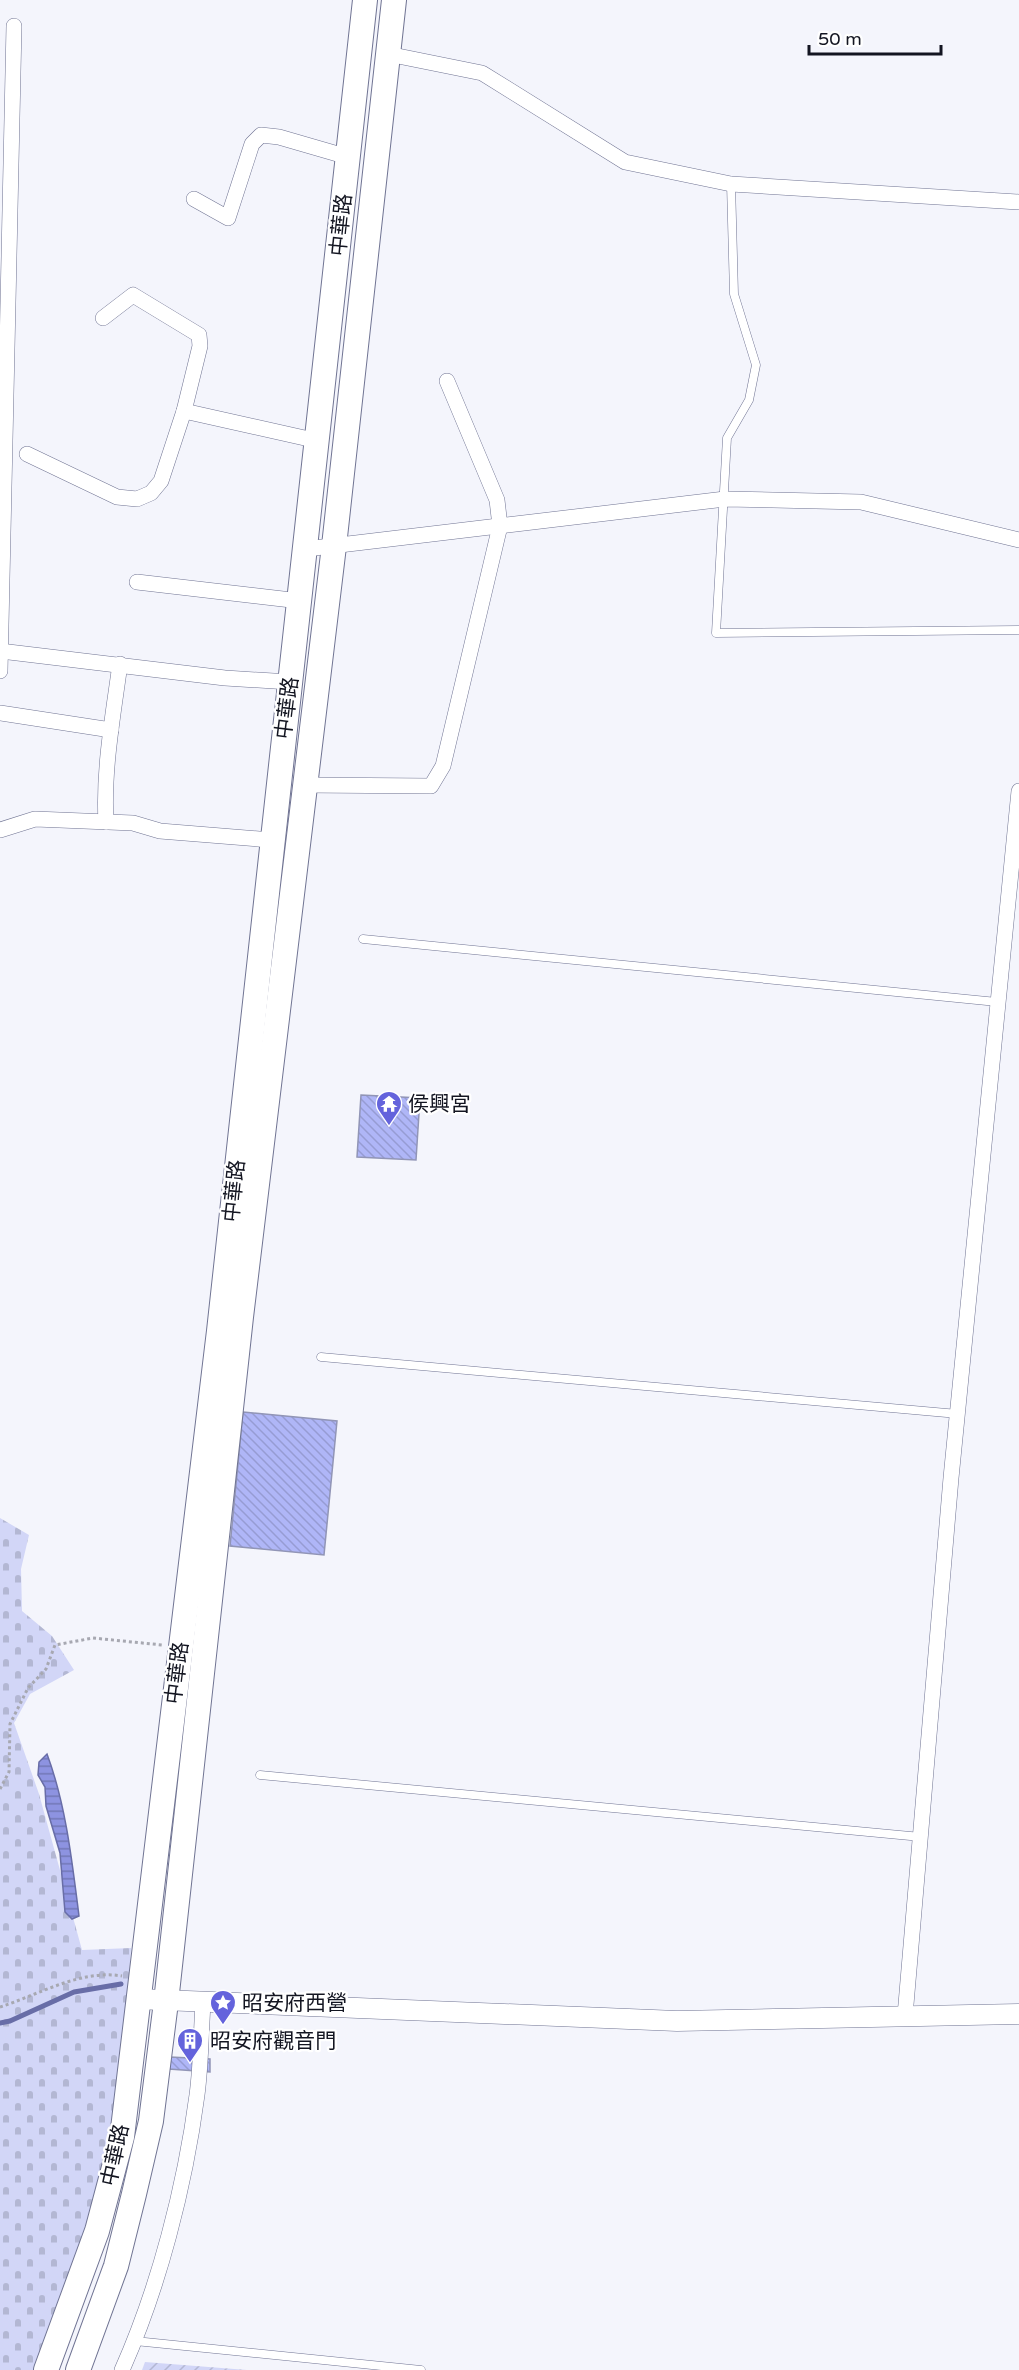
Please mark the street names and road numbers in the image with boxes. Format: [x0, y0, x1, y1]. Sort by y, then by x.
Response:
street label: 中華路 [326, 192, 357, 258]
street label: 中華路 [271, 675, 304, 741]
street label: 中華路 [219, 1158, 250, 1224]
street label: 中華路 [161, 1640, 194, 1706]
street label: 中華路 [97, 2122, 134, 2189]

